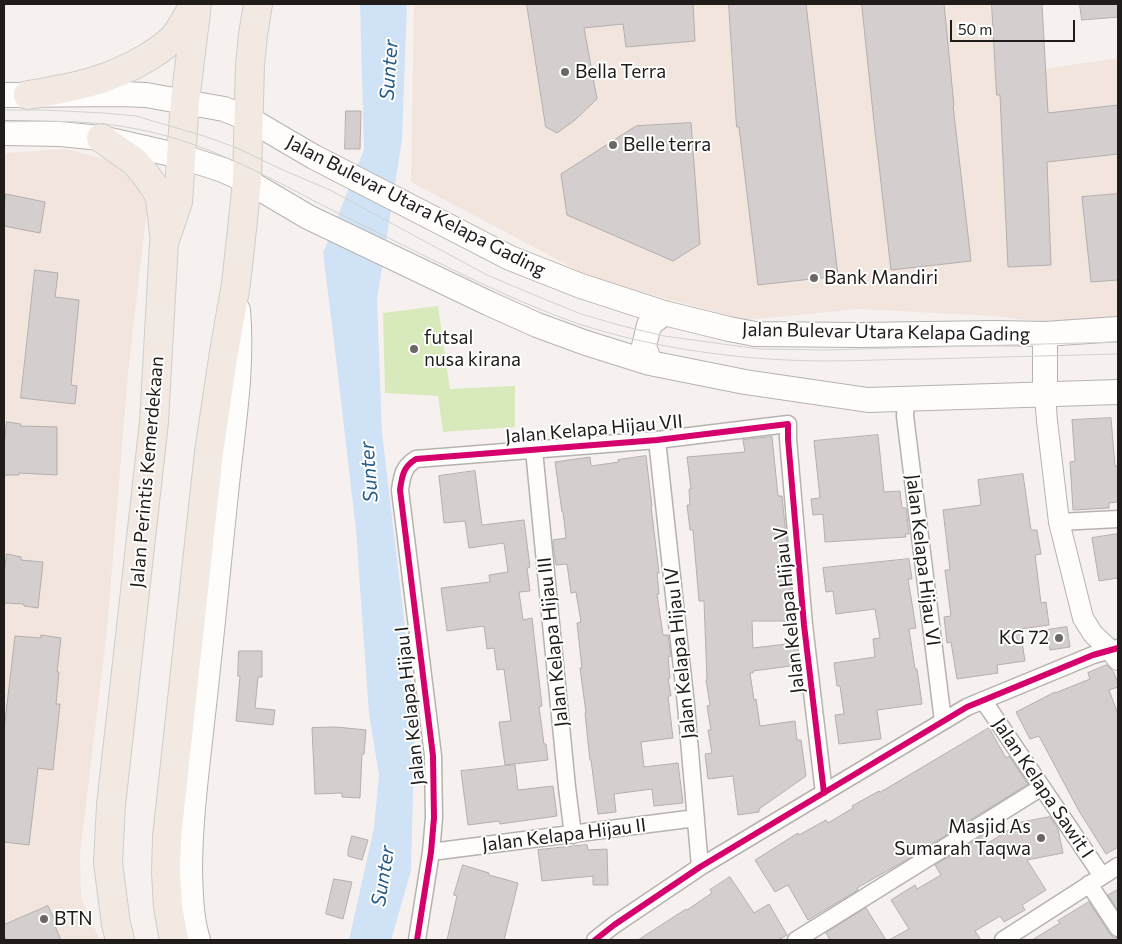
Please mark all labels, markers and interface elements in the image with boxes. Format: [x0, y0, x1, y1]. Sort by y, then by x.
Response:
scale bar [952, 10, 1077, 42]
text: 50 m [958, 20, 992, 38]
water label: Sunter [375, 39, 403, 101]
place label: Bella Terra [575, 61, 666, 83]
marker: Bella Terra [559, 66, 571, 78]
street label: Jalan Bulevar Utara Kelapa Gading [282, 130, 550, 282]
place label: Belle terra [623, 134, 711, 156]
marker: Belle terra [607, 139, 619, 151]
place label: Bank Mandiri [824, 267, 938, 289]
marker: Bank Mandiri [808, 272, 820, 284]
street label: Jalan Bulevar Utara Kelapa Gading [742, 318, 1030, 346]
place label: futsal nusa kirana [424, 327, 521, 371]
marker: futsal nusa kirana [408, 343, 420, 355]
street label: Jalan Perintis Kemerdekaan [126, 355, 168, 589]
street label: Jalan Kelapa Hijau VII [504, 410, 684, 448]
water label: Sunter [355, 441, 383, 503]
street label: Jalan Kelapa Hijau VI [901, 473, 945, 647]
street label: Jalan Kelapa Hijau V [769, 525, 809, 695]
street label: Jalan Kelapa Hijau III [533, 556, 573, 728]
street label: Jalan Kelapa Hijau IV [660, 566, 700, 740]
street label: Jalan Kelapa Hijau I [390, 625, 430, 787]
place label: KG 72 [999, 627, 1049, 649]
marker: KG 72 [1053, 632, 1065, 644]
street label: Jalan Kelapa Sawit I [988, 714, 1098, 862]
street label: Jalan Kelapa Hijau II [481, 814, 647, 856]
place label: Masjid As Sumarah Taqwa [894, 816, 1031, 860]
marker: Masjid As Sumarah Taqwa [1035, 832, 1047, 844]
water label: Sunter [366, 844, 400, 908]
place label: BTN [54, 908, 93, 930]
marker: BTN [38, 913, 50, 925]

